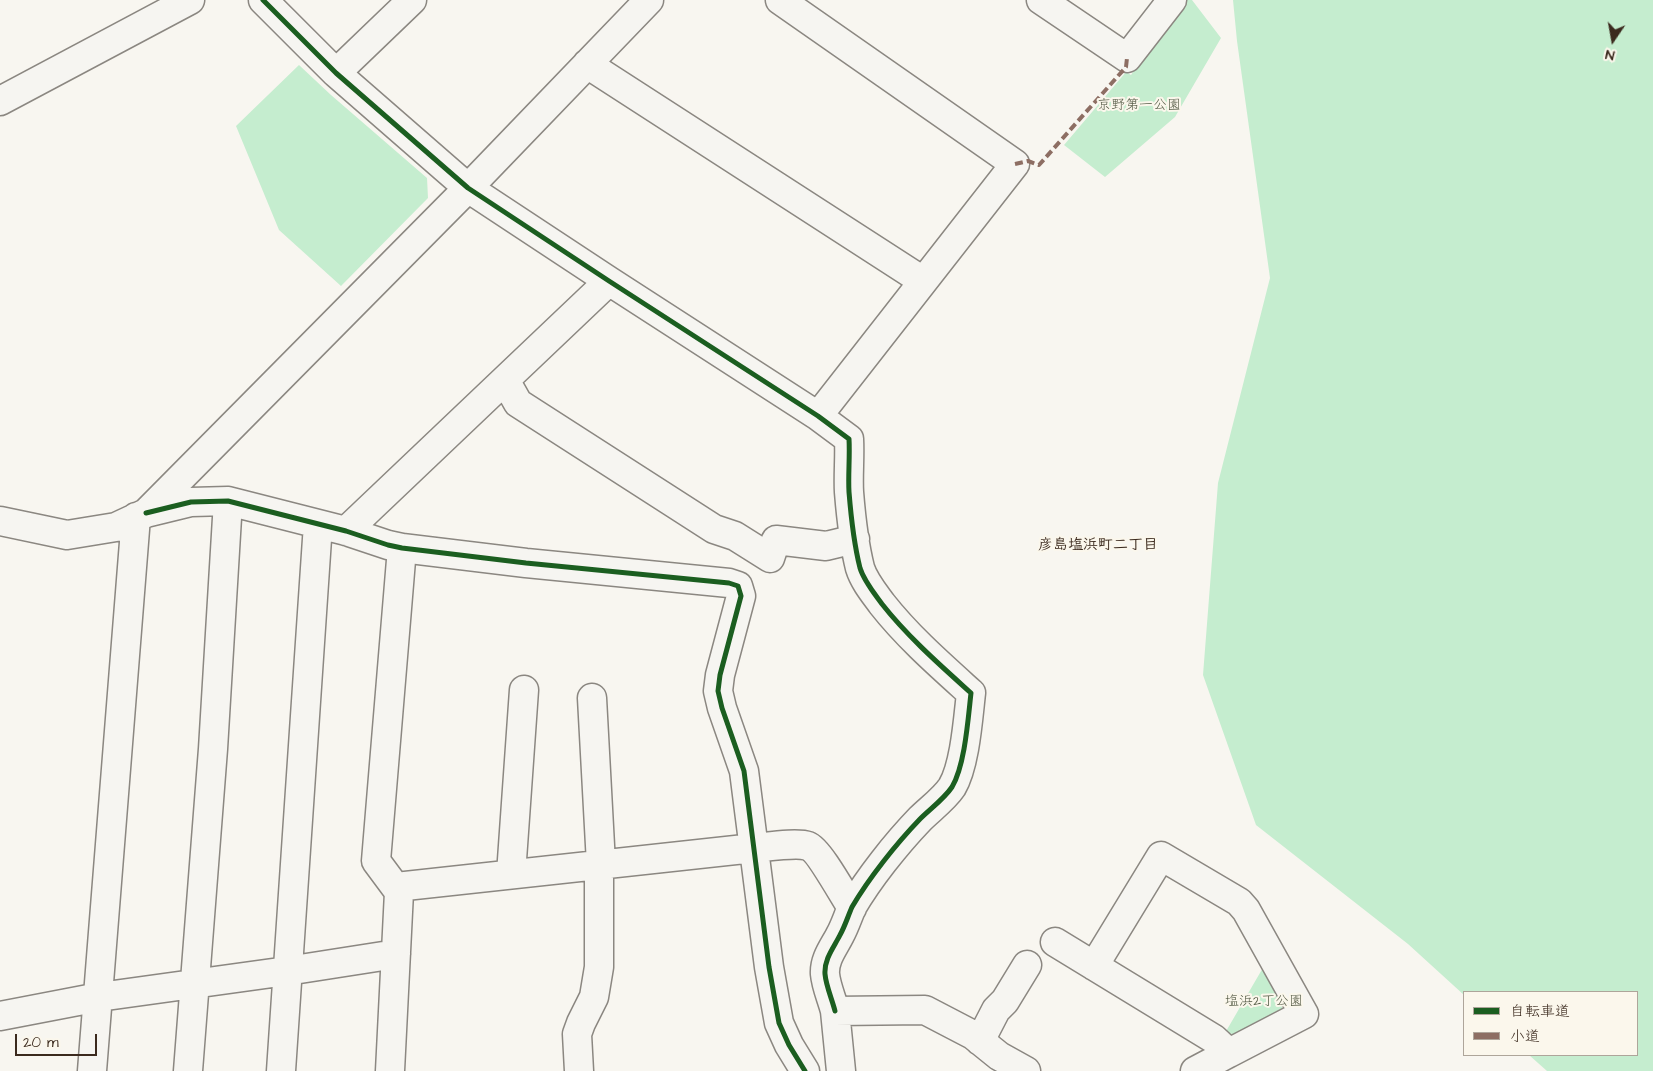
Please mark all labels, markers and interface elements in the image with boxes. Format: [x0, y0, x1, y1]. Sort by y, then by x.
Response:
north arrow [1588, 15, 1638, 65]
text: N [1604, 44, 1616, 65]
park label: 京野第一公園 [1097, 98, 1181, 114]
district label: 彦島塩浜町二丁目 [1038, 537, 1158, 555]
legend [1463, 991, 1638, 1056]
park label: 塩浜2丁公園 [1225, 994, 1303, 1010]
text: 自転車道 [1510, 1001, 1570, 1022]
scale bar [18, 1024, 100, 1056]
text: 小道 [1510, 1026, 1540, 1047]
text: 20 m [23, 1032, 59, 1053]

